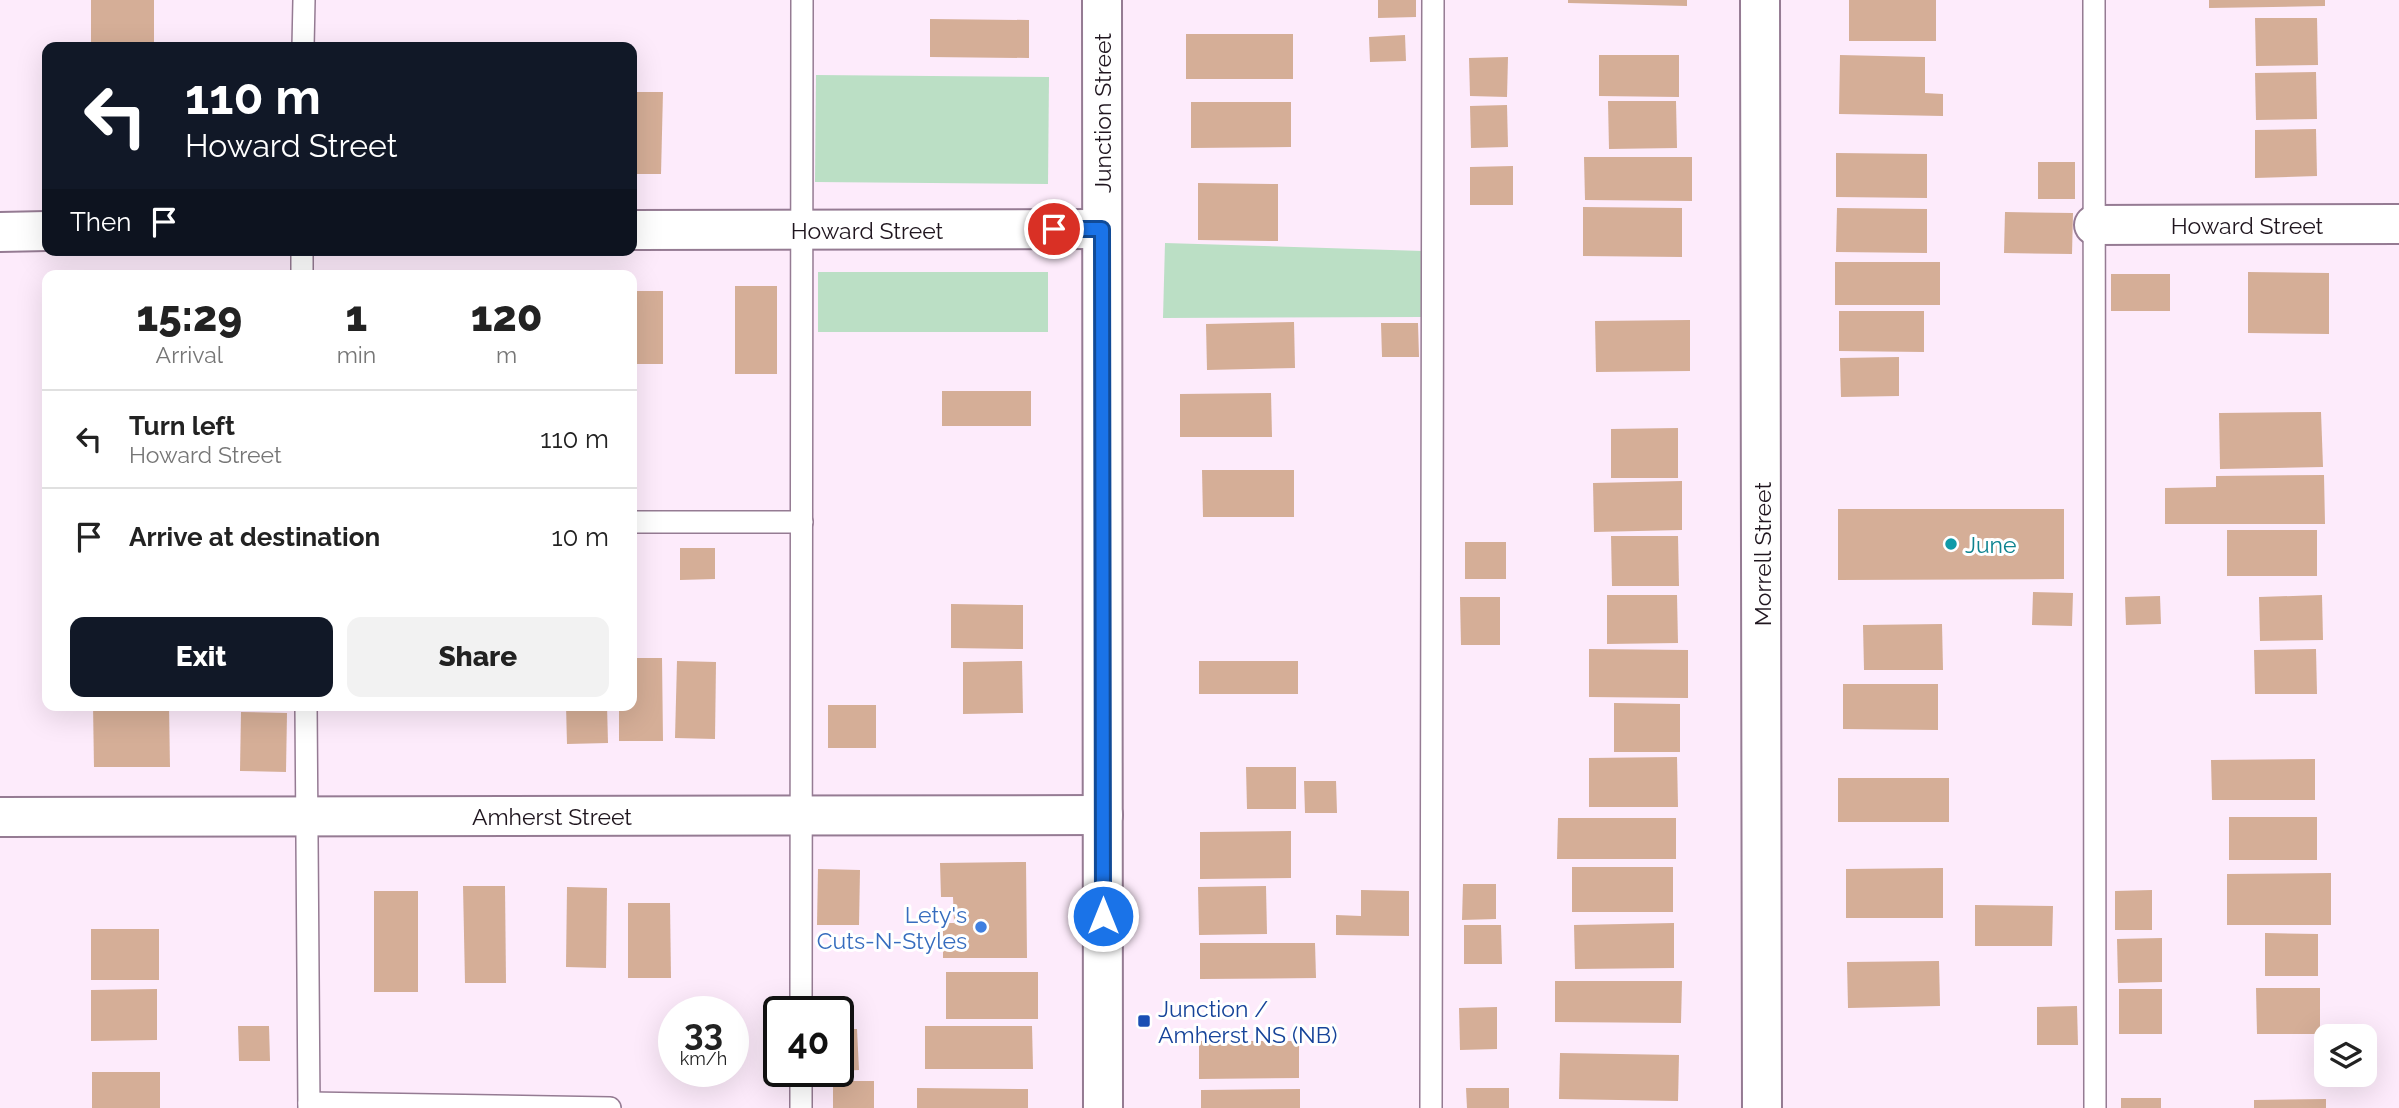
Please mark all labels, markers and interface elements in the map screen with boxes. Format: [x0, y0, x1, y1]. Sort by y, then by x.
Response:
street label: Junction Street [1089, 33, 1116, 193]
text: 110 m [185, 68, 321, 125]
icon: left [70, 70, 161, 161]
text: Howard Street [185, 127, 397, 164]
pin [1024, 199, 1084, 259]
icon: arrive [145, 203, 183, 241]
text: Then [70, 207, 131, 237]
icon: arrive [1035, 210, 1073, 248]
street label: Howard Street [2171, 212, 2324, 239]
street label: Howard Street [791, 217, 944, 244]
text: 15:29 [136, 292, 242, 341]
text: 1 [346, 292, 367, 341]
text: 120 [471, 292, 543, 341]
text: Arrival [156, 341, 223, 368]
text: min [337, 341, 376, 368]
text: m [496, 341, 517, 368]
text: Turn left [129, 411, 235, 441]
icon: left [70, 420, 108, 458]
text: 110 m [540, 424, 609, 454]
text: Howard Street [129, 441, 282, 468]
street label: Morrell Street [1749, 482, 1776, 626]
icon: arrive [70, 518, 108, 556]
text: Arrive at destination [129, 522, 380, 552]
text: 10 m [551, 522, 609, 552]
place label: June [1965, 531, 2017, 558]
marker: June [1943, 536, 1959, 552]
button: Exit [70, 617, 333, 697]
button: Share [347, 617, 609, 697]
street label: Amherst Street [472, 803, 632, 830]
position arrow [1066, 879, 1140, 953]
place label: Lety's Cuts-N-Styles [817, 901, 967, 954]
marker: Lety's Cuts-N-Styles [973, 919, 989, 935]
place label: Junction / Amherst NS (NB) [1158, 995, 1337, 1048]
speed limit sign: 40 [763, 996, 854, 1087]
text: 33 [684, 1012, 723, 1053]
marker: Junction / Amherst NS (NB) [1136, 1013, 1152, 1029]
map controls [2314, 1024, 2377, 1087]
button: layers [2314, 1024, 2377, 1087]
text: km/h [680, 1048, 727, 1069]

